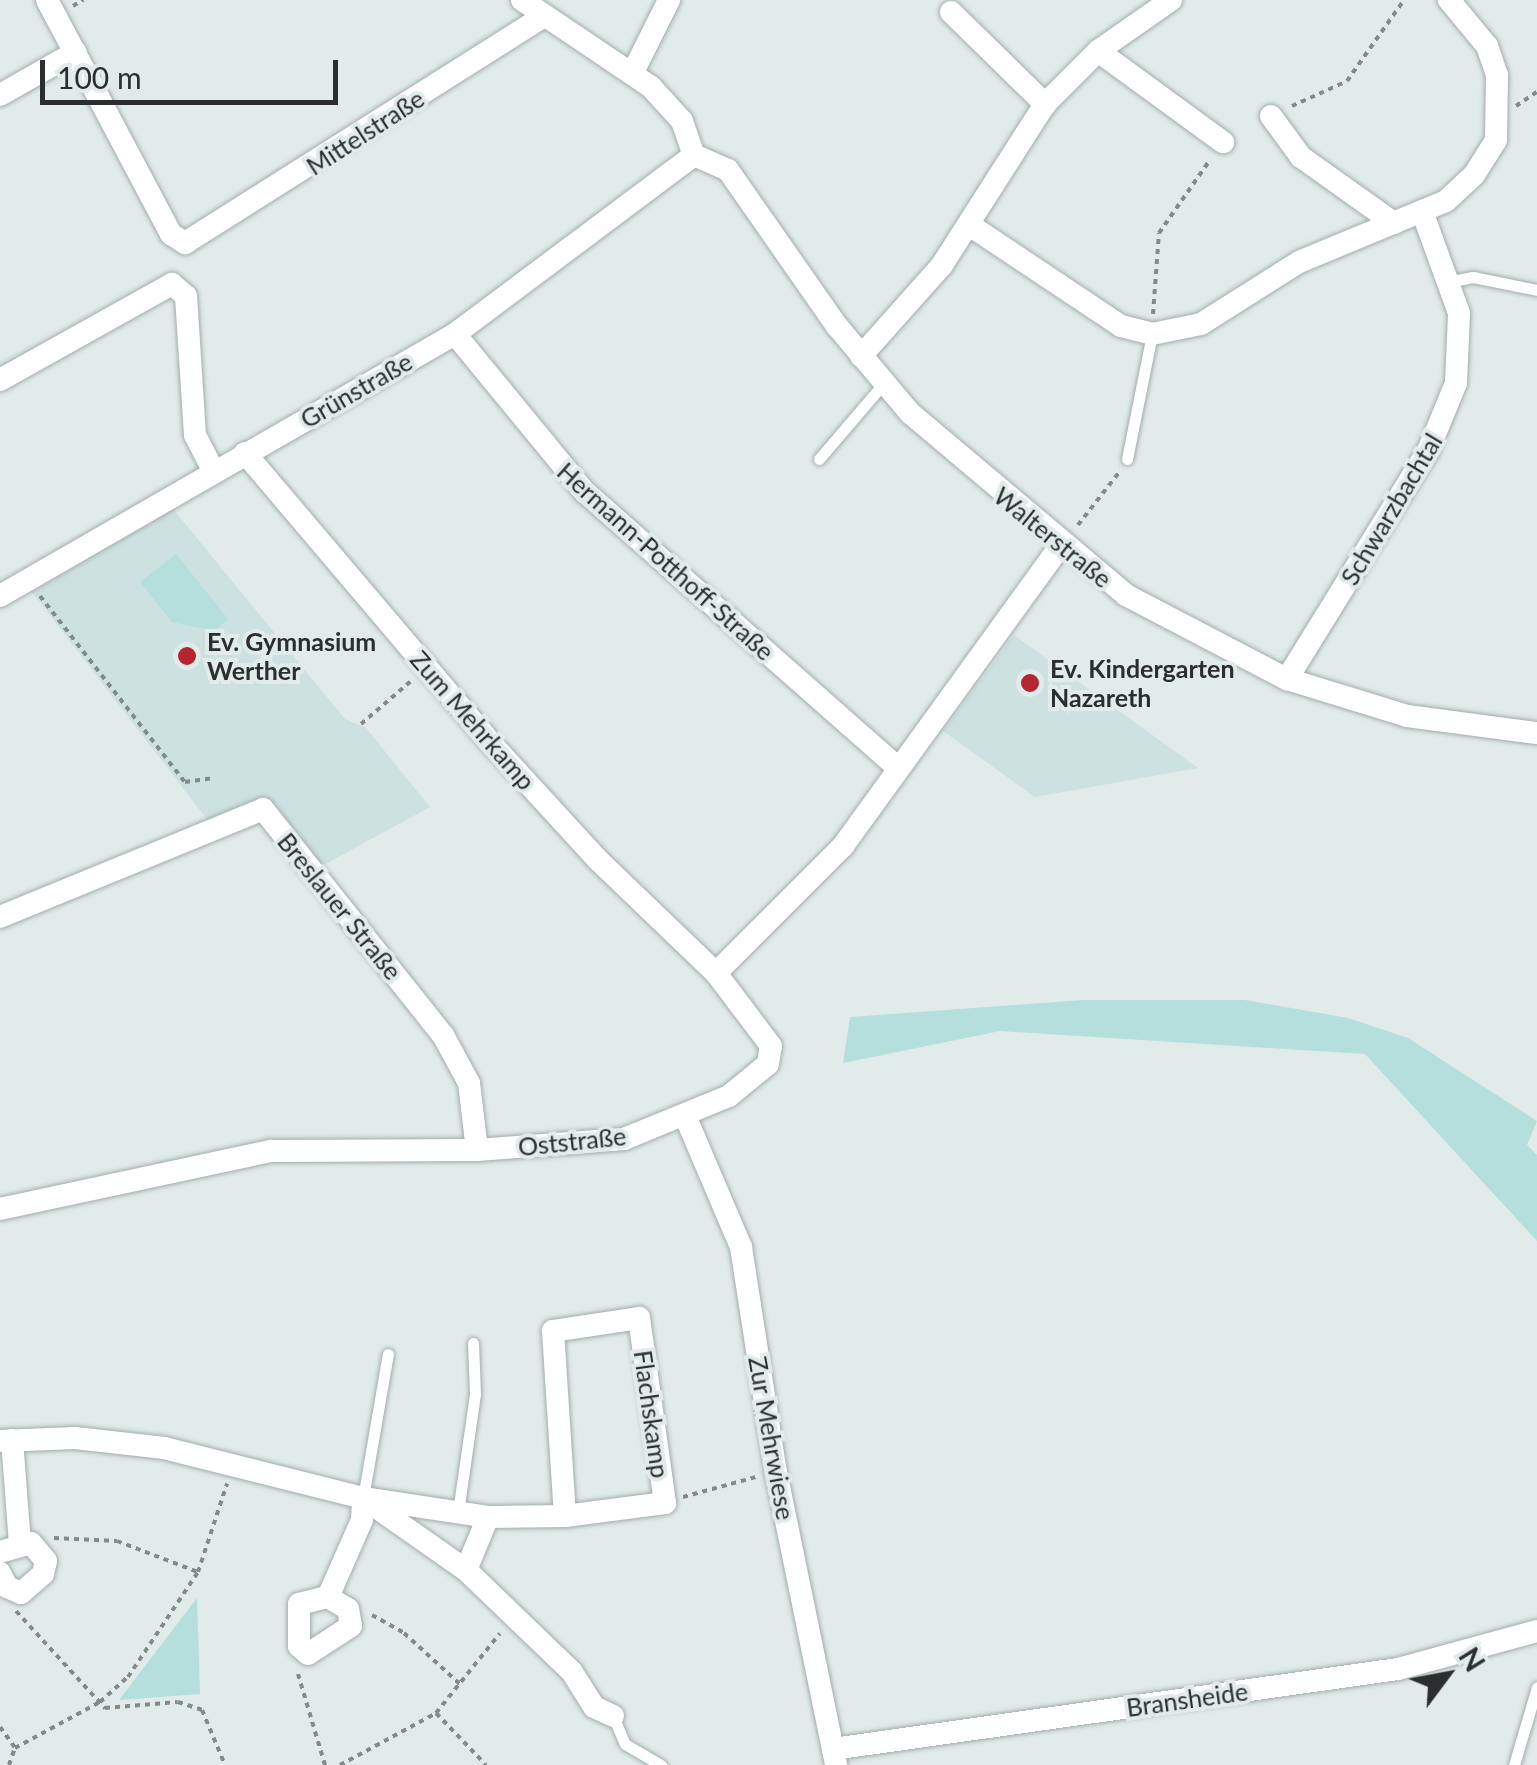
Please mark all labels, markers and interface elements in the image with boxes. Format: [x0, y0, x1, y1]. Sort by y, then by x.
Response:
scale bar [45, 40, 342, 102]
text: 100 m [57, 59, 142, 95]
street label: Mittelstraße [301, 83, 429, 181]
street label: Grünstraße [295, 346, 417, 434]
street label: Schwarzbachtal [1334, 428, 1448, 590]
street label: Hermann-Potthoff-Straße [552, 456, 780, 666]
street label: Walterstraße [988, 480, 1118, 594]
place label: Ev. Gymnasium Werther [207, 627, 376, 686]
street label: Zum Mehrkamp [405, 644, 541, 796]
marker: Ev. Gymnasium Werther [176, 645, 198, 667]
place label: Ev. Kindergarten Nazareth [1050, 654, 1234, 713]
marker: Ev. Kindergarten Nazareth [1019, 672, 1041, 694]
street label: Breslauer Straße [272, 826, 408, 986]
street label: Oststraße [517, 1120, 627, 1162]
street label: Flachskamp [628, 1348, 676, 1480]
street label: Zur Mehrwiese [743, 1354, 801, 1522]
north arrow [1397, 1625, 1497, 1725]
text: N [1452, 1641, 1493, 1677]
street label: Bransheide [1124, 1676, 1250, 1722]

